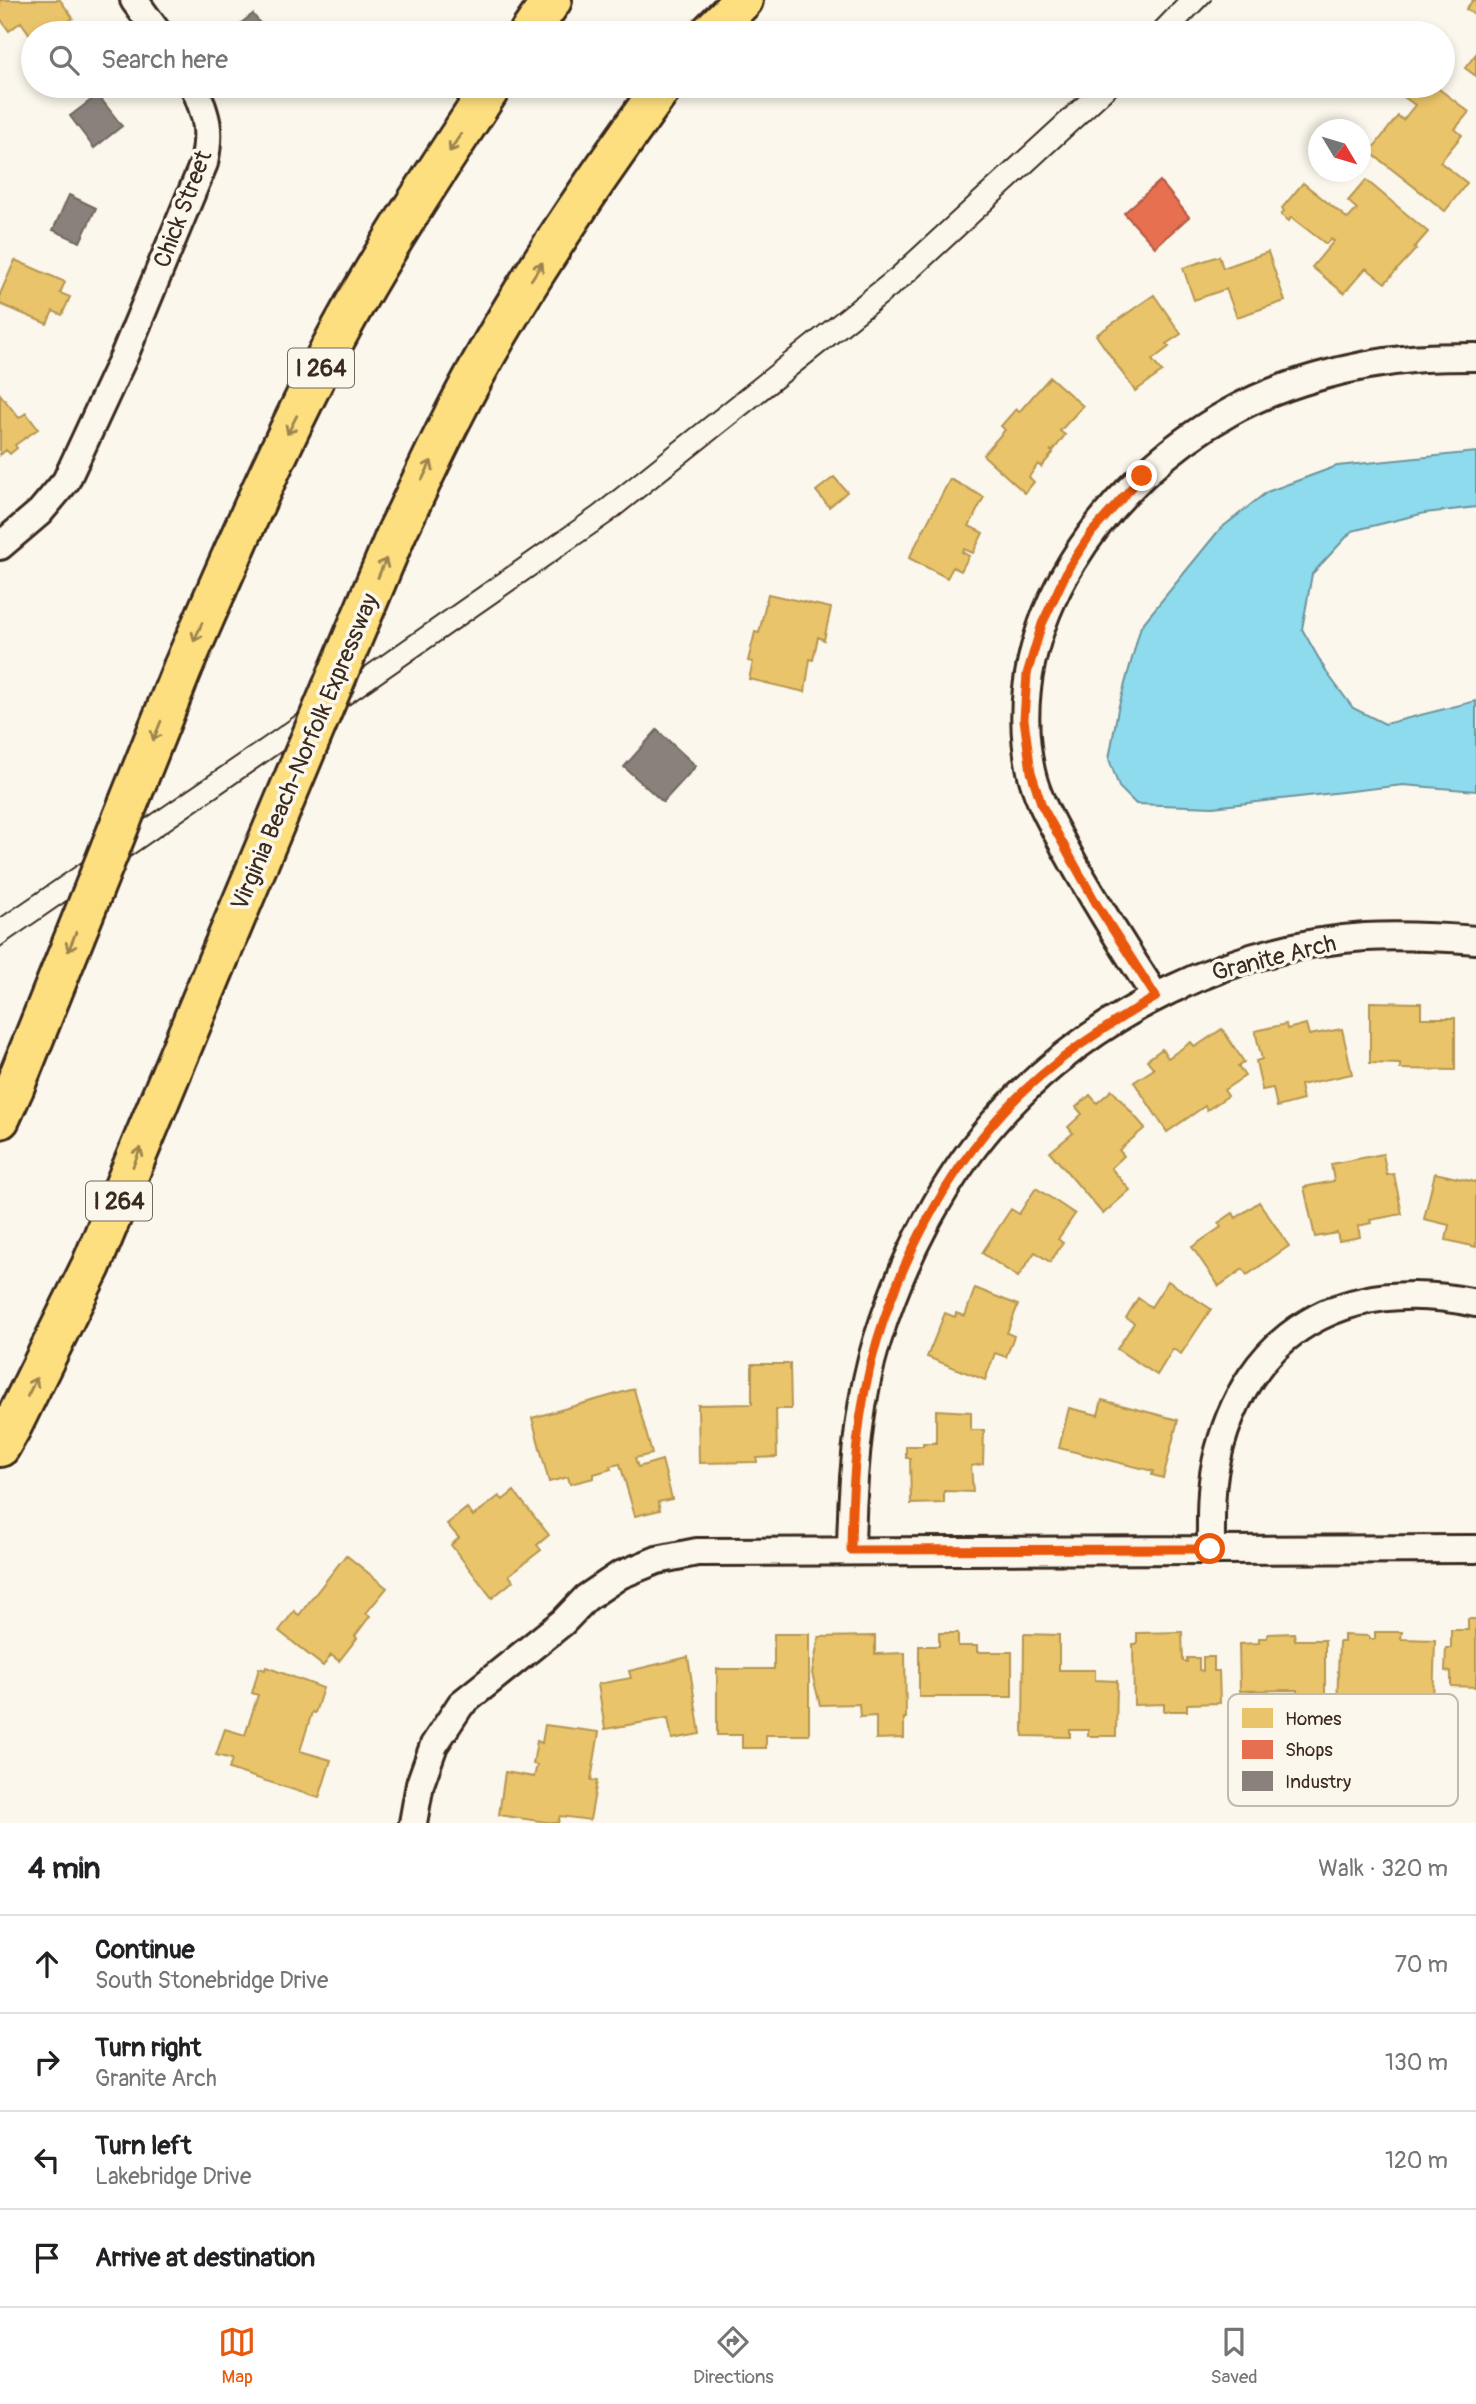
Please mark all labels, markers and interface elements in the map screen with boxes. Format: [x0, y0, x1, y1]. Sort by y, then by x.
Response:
search box [21, 21, 1455, 98]
icon: search [45, 41, 83, 79]
text: Search here [101, 44, 228, 76]
north arrow [1308, 119, 1371, 182]
one-way arrow [448, 133, 462, 153]
street label: Chick Street [147, 146, 219, 272]
one-way arrow [531, 262, 545, 282]
road number: I 264 [288, 348, 354, 388]
one-way arrow [284, 414, 298, 435]
one-way arrow [420, 460, 434, 481]
route end [1126, 460, 1157, 491]
one-way arrow [376, 558, 389, 580]
street label: Virginia Beach-Norfolk Expressway [225, 589, 385, 915]
one-way arrow [191, 621, 204, 642]
one-way arrow [150, 719, 163, 741]
street label: Granite Arch [1209, 929, 1339, 987]
one-way arrow [65, 930, 78, 952]
one-way arrow [131, 1147, 144, 1169]
road number: I 264 [86, 1182, 152, 1220]
one-way arrow [25, 1377, 39, 1398]
route start [1194, 1533, 1225, 1564]
legend [1228, 1694, 1458, 1806]
text: Homes [1285, 1707, 1342, 1731]
text: Shops [1285, 1738, 1333, 1762]
text: Industry [1285, 1770, 1351, 1794]
text: 4 min [28, 1850, 101, 1887]
text: Walk · 320 m [1318, 1854, 1448, 1883]
text: Continue [95, 1934, 195, 1966]
icon: ahead [28, 1945, 66, 1983]
text: 70 m [1395, 1950, 1448, 1979]
text: South Stonebridge Drive [95, 1966, 328, 1995]
text: Turn right [95, 2032, 201, 2064]
icon: right [28, 2043, 66, 2081]
text: 130 m [1385, 2048, 1448, 2077]
text: Granite Arch [95, 2064, 217, 2093]
text: Turn left [95, 2130, 191, 2162]
icon: left [28, 2141, 66, 2179]
text: 120 m [1385, 2146, 1448, 2175]
text: Lakebridge Drive [95, 2162, 251, 2191]
icon: arrive [28, 2239, 66, 2277]
text: Arrive at destination [95, 2242, 315, 2274]
tab: Map [218, 2323, 256, 2389]
tab: Directions [693, 2323, 774, 2389]
tab: Saved [1210, 2323, 1258, 2389]

